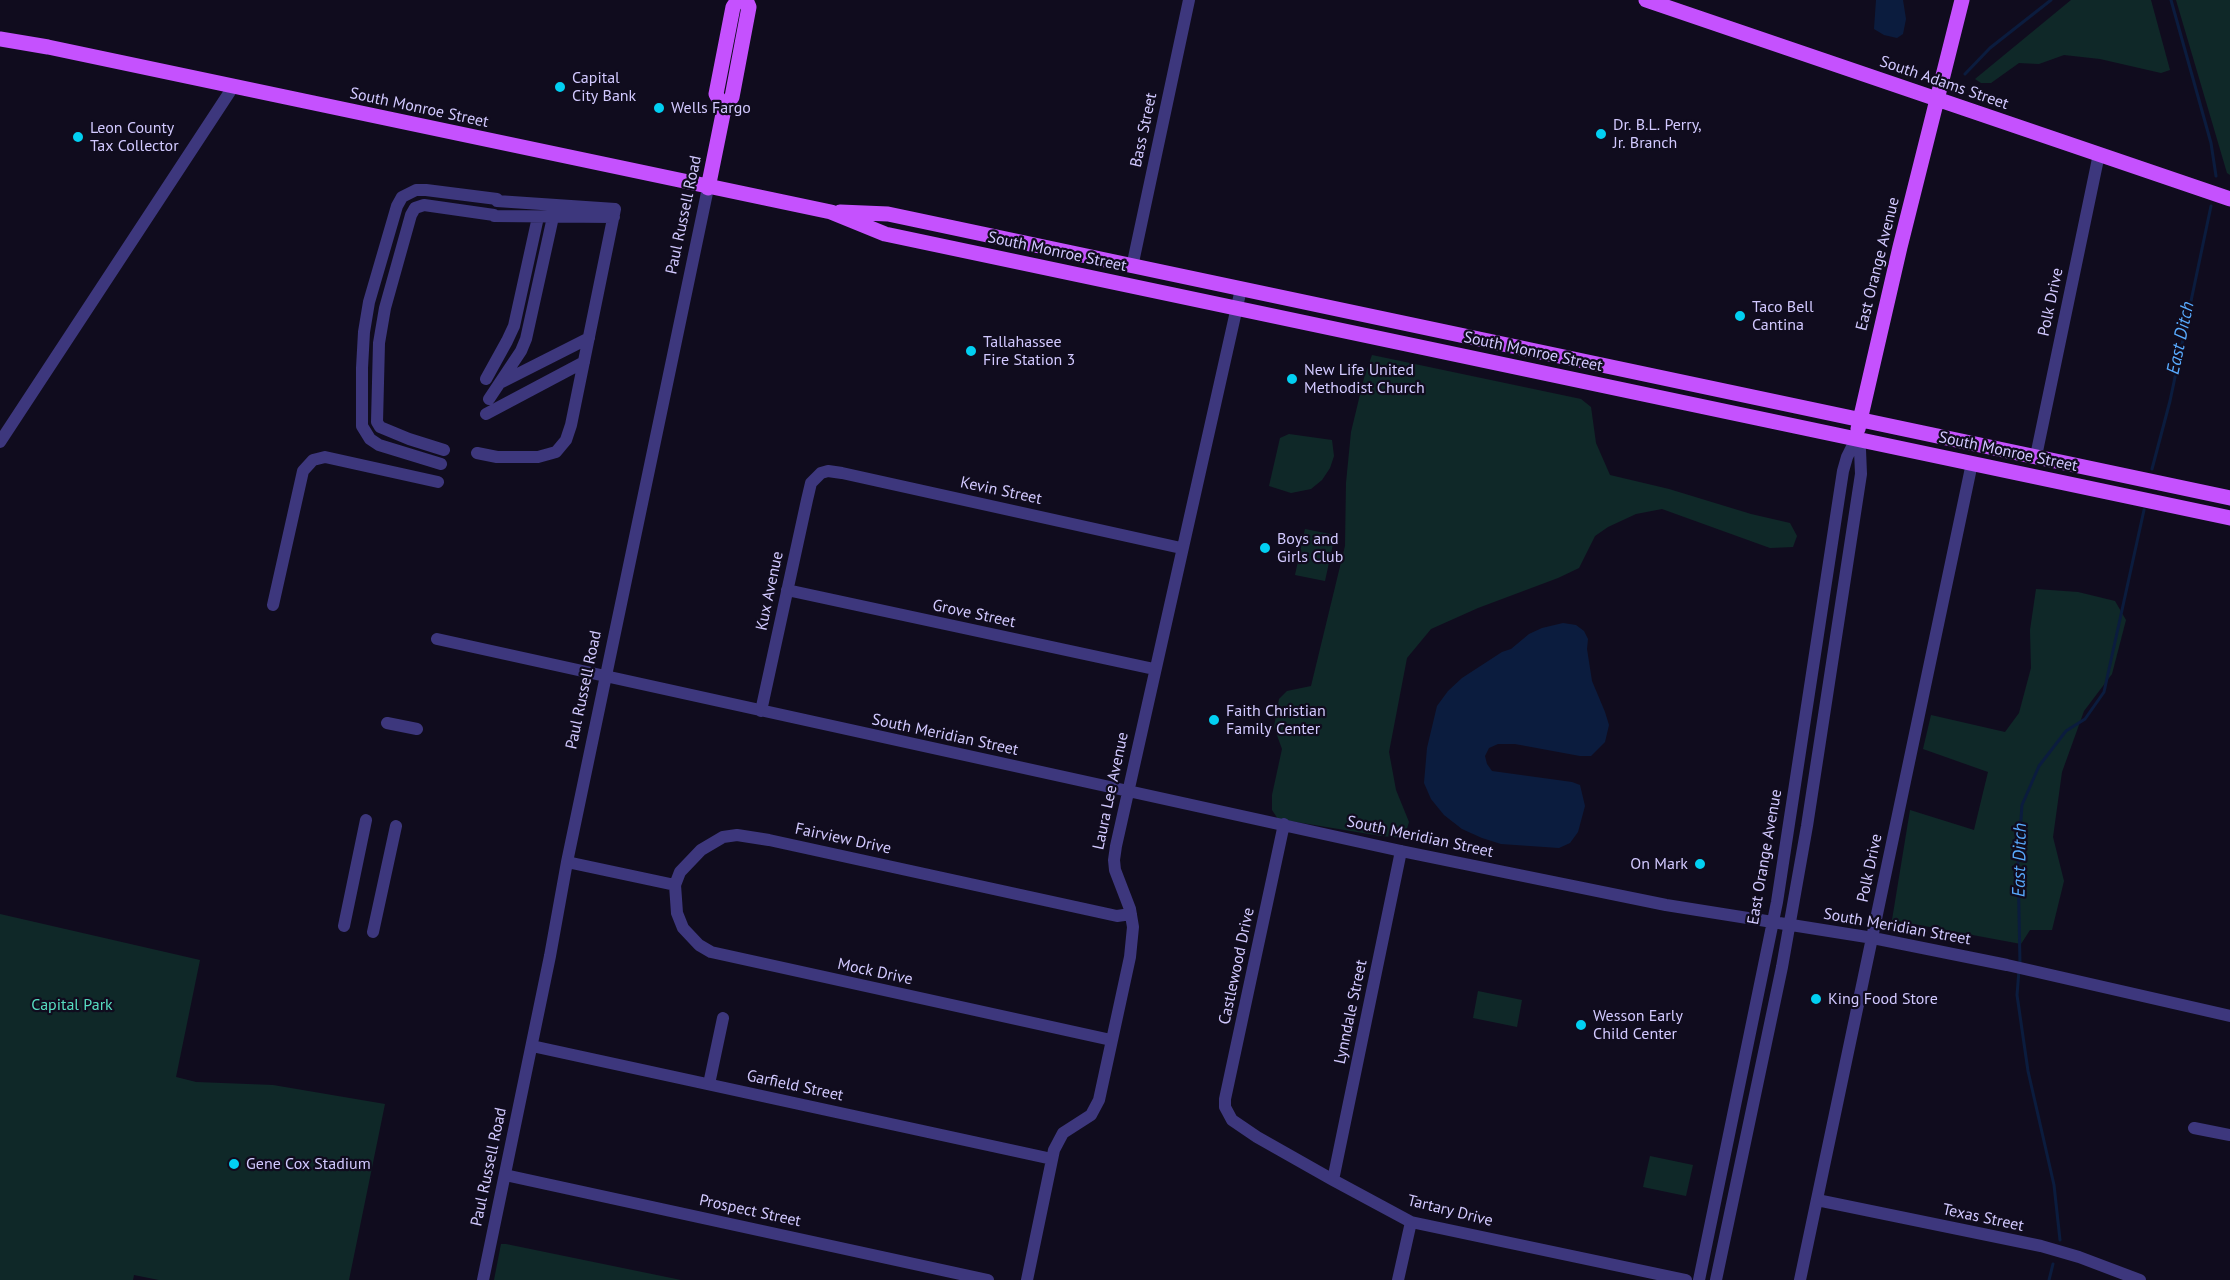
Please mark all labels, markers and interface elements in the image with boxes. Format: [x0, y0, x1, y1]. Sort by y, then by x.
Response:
street label: South Adams Street [1877, 52, 2011, 114]
place label: Capital City Bank [572, 68, 636, 106]
marker: Capital City Bank [553, 80, 567, 94]
street label: South Monroe Street [348, 84, 490, 132]
street label: Bass Street [1127, 91, 1161, 169]
place label: Wells Fargo [671, 98, 751, 118]
marker: Wells Fargo [652, 101, 666, 115]
place label: Dr. B.L. Perry, Jr. Branch [1613, 115, 1702, 153]
place label: Leon County Tax Collector [90, 118, 179, 156]
marker: Dr. B.L. Perry, Jr. Branch [1594, 127, 1608, 141]
marker: Leon County Tax Collector [71, 130, 85, 144]
street label: Paul Russell Road [662, 154, 706, 276]
street label: East Orange Avenue [1852, 195, 1904, 333]
street label: South Monroe Street [986, 228, 1128, 276]
street label: Polk Drive [2034, 266, 2068, 338]
place label: Taco Bell Cantina [1752, 297, 1814, 335]
water label: East Ditch [2163, 300, 2199, 376]
marker: Taco Bell Cantina [1733, 309, 1747, 323]
street label: South Monroe Street [1462, 328, 1604, 376]
place label: Tallahassee Fire Station 3 [983, 332, 1075, 370]
marker: Tallahassee Fire Station 3 [964, 344, 978, 358]
place label: New Life United Methodist Church [1304, 360, 1425, 398]
marker: New Life United Methodist Church [1285, 372, 1299, 386]
street label: South Monroe Street [1937, 428, 2079, 476]
street label: Kevin Street [959, 473, 1043, 509]
place label: Boys and Girls Club [1277, 529, 1343, 567]
marker: Boys and Girls Club [1258, 541, 1272, 555]
street label: Kux Avenue [752, 550, 788, 632]
street label: Grove Street [931, 596, 1017, 632]
street label: Paul Russell Road [562, 629, 606, 751]
place label: Faith Christian Family Center [1226, 701, 1326, 739]
street label: South Meridian Street [870, 710, 1020, 760]
marker: Faith Christian Family Center [1207, 713, 1221, 727]
street label: Laura Lee Avenue [1089, 730, 1133, 852]
street label: East Orange Avenue [1744, 788, 1786, 926]
street label: South Meridian Street [1345, 812, 1495, 862]
street label: Fairview Drive [793, 819, 893, 859]
water label: East Ditch [2009, 823, 2031, 897]
street label: Polk Drive [1853, 832, 1887, 904]
place label: On Mark [1630, 854, 1688, 874]
marker: On Mark [1693, 857, 1707, 871]
street label: South Meridian Street [1822, 905, 1972, 949]
street label: Castlewood Drive [1215, 906, 1259, 1026]
street label: Mock Drive [836, 955, 914, 989]
street label: Lynndale Street [1331, 958, 1371, 1066]
place label: King Food Store [1828, 989, 1938, 1009]
marker: King Food Store [1809, 992, 1823, 1006]
park label: Capital Park [31, 995, 113, 1015]
place label: Wesson Early Child Center [1593, 1006, 1683, 1044]
marker: Wesson Early Child Center [1574, 1018, 1588, 1032]
street label: Garfield Street [745, 1066, 845, 1106]
street label: Paul Russell Road [467, 1106, 511, 1228]
place label: Gene Cox Stadium [246, 1154, 371, 1174]
marker: Gene Cox Stadium [227, 1157, 241, 1171]
street label: Prospect Street [697, 1191, 803, 1231]
street label: Tartary Drive [1405, 1191, 1495, 1231]
street label: Texas Street [1941, 1200, 2025, 1236]

